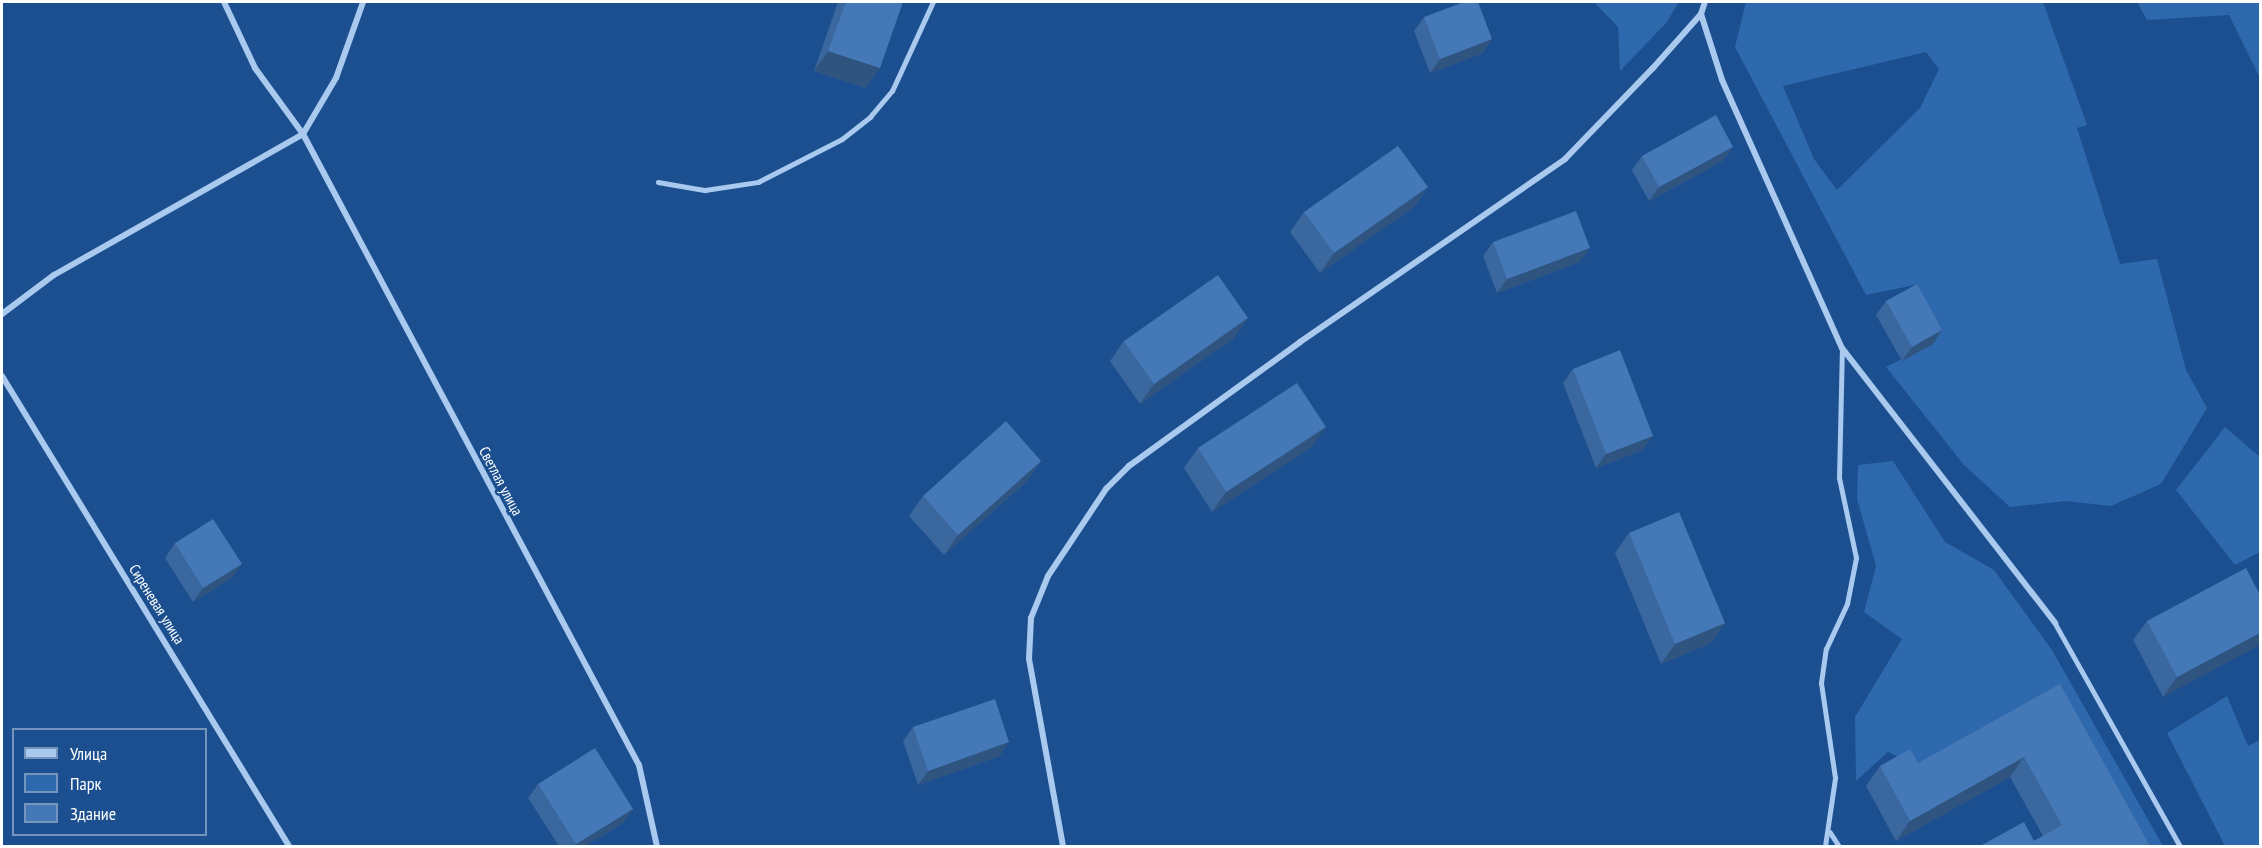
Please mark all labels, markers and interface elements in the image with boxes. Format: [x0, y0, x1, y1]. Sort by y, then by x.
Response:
street label: Светлая улица [475, 443, 527, 519]
street label: Сиреневая улица [125, 561, 189, 647]
legend [12, 728, 207, 836]
text: Улица [70, 742, 107, 765]
text: Парк [70, 772, 101, 795]
text: Здание [70, 802, 116, 825]

